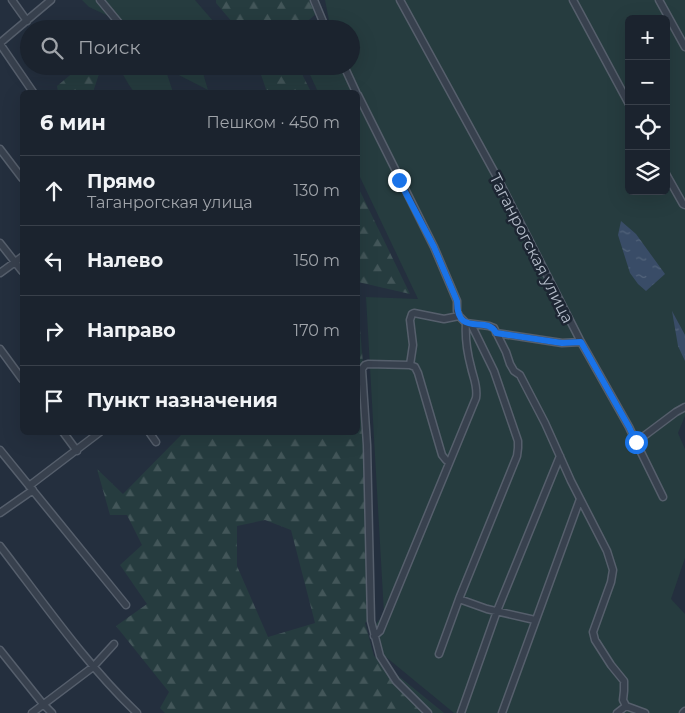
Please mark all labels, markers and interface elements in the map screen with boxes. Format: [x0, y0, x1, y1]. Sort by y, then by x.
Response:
map controls [625, 15, 670, 195]
button: + [625, 15, 670, 60]
search box [20, 20, 360, 75]
icon: search [38, 34, 66, 62]
text: Поиск [78, 36, 141, 59]
button: − [625, 60, 670, 105]
button: locate [625, 105, 670, 150]
text: 6 мин [40, 110, 106, 135]
text: Пешком · 450 m [206, 113, 340, 132]
button: layers [625, 150, 670, 195]
route end [388, 169, 411, 192]
text: Прямо [87, 170, 155, 193]
street label: Таганрогская улица [485, 170, 578, 326]
icon: ahead [40, 177, 68, 205]
text: 130 m [293, 181, 340, 200]
text: Таганрогская улица [87, 193, 253, 212]
icon: left [40, 247, 68, 275]
text: Налево [87, 249, 163, 272]
text: 150 m [293, 251, 340, 270]
icon: right [40, 317, 68, 345]
text: Направо [87, 319, 176, 342]
text: 170 m [293, 321, 340, 340]
icon: arrive [40, 387, 68, 415]
text: Пункт назначения [87, 389, 278, 412]
route start [625, 431, 648, 454]

